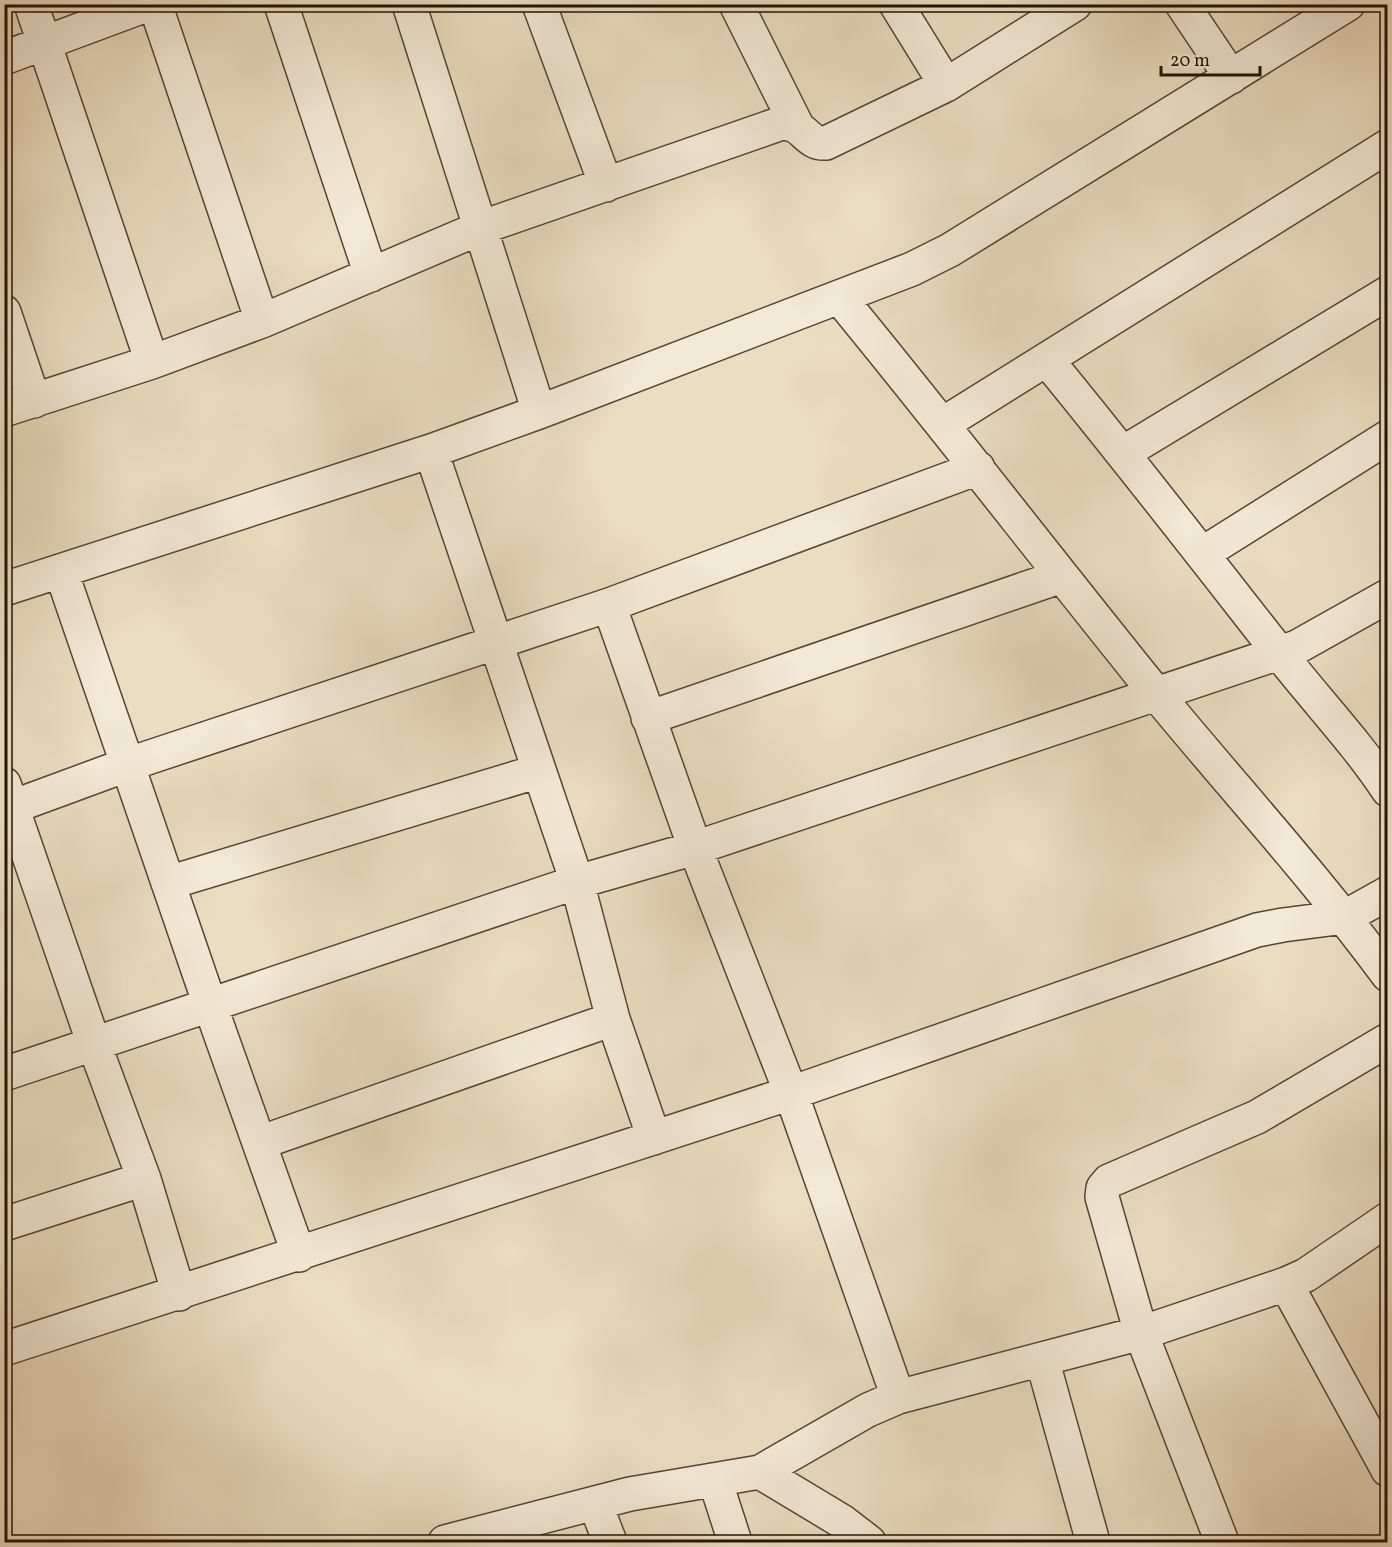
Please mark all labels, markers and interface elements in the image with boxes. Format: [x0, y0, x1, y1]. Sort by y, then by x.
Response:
scale bar [1161, 39, 1260, 77]
text: 20 m [1170, 49, 1210, 74]

